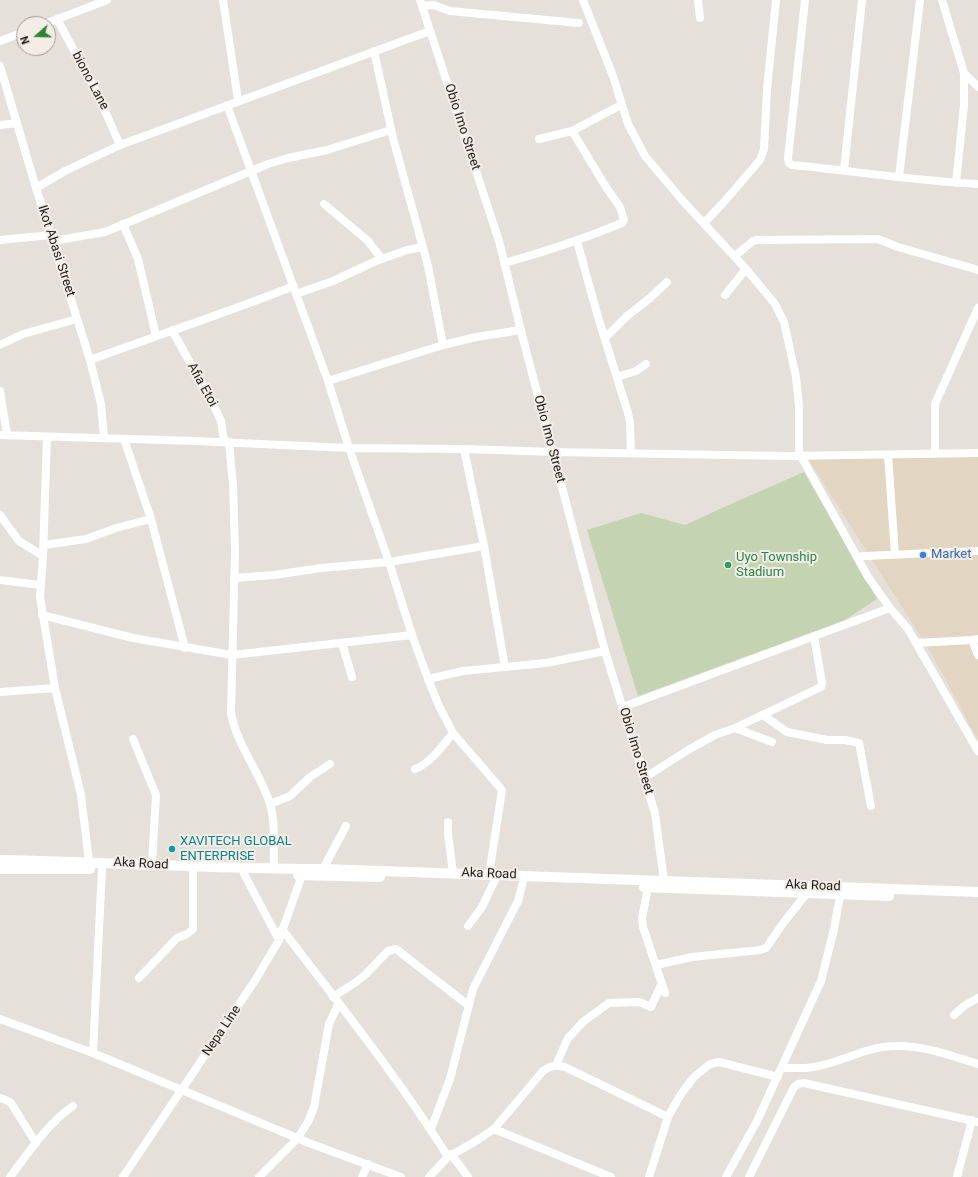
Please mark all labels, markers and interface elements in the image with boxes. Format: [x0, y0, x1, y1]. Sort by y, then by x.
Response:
north arrow [16, 16, 56, 56]
text: N [18, 34, 33, 46]
street label: biono Lane [68, 49, 112, 113]
street label: Obio Imo Street [441, 82, 483, 172]
street label: Ikot Abasi Street [34, 203, 78, 299]
street label: Afia Etoi [184, 360, 220, 410]
street label: Obio Imo Street [530, 394, 568, 484]
place label: Market [931, 547, 971, 563]
place label: Uyo Township Stadium [736, 550, 817, 581]
marker: Market [918, 550, 928, 560]
marker: Uyo Township Stadium [723, 560, 733, 570]
street label: Obio Imo Street [615, 706, 657, 796]
place label: XAVITECH GLOBAL ENTERPRISE [180, 834, 292, 865]
marker: XAVITECH GLOBAL ENTERPRISE [167, 844, 177, 854]
street label: Aka Road [113, 855, 169, 873]
street label: Aka Road [461, 865, 517, 883]
street label: Aka Road [785, 877, 841, 895]
street label: Nepa Line [199, 1003, 245, 1059]

